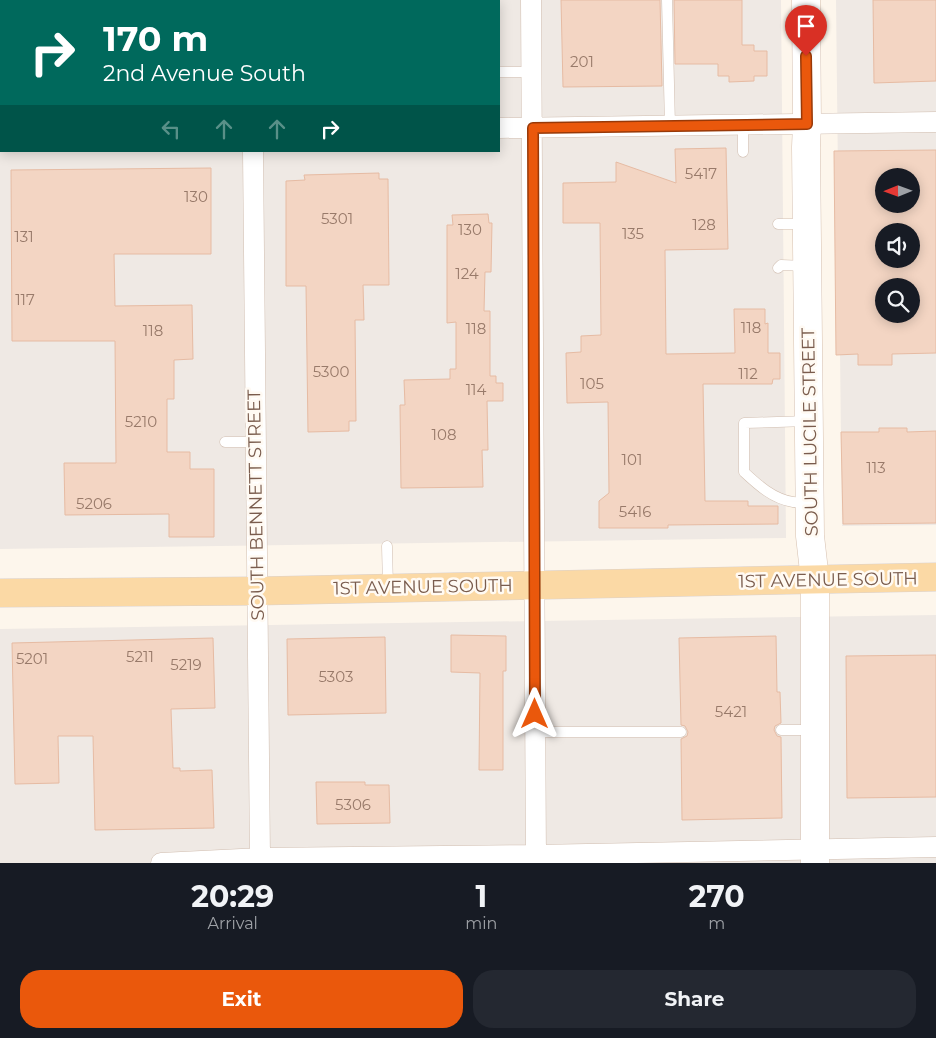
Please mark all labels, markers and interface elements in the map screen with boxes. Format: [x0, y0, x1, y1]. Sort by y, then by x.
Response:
pin [785, 5, 827, 56]
icon: arrive [792, 12, 820, 40]
text: 170 m [103, 17, 208, 60]
icon: right [20, 20, 85, 85]
house number: 201 [570, 52, 594, 71]
text: 2nd Avenue South [103, 60, 306, 87]
icon: left [157, 115, 185, 143]
icon: ahead [210, 115, 238, 143]
icon: ahead [263, 115, 291, 143]
icon: right [316, 115, 344, 143]
house number: 5417 [685, 164, 717, 183]
north arrow [875, 168, 920, 212]
map controls [875, 168, 920, 323]
house number: 130 [184, 187, 208, 206]
house number: 5301 [321, 209, 353, 228]
house number: 128 [692, 215, 716, 234]
house number: 130 [458, 220, 482, 239]
button: sound [875, 223, 920, 268]
house number: 135 [622, 224, 644, 243]
house number: 131 [14, 227, 34, 246]
house number: 124 [455, 264, 479, 283]
button: search [875, 278, 920, 323]
house number: 117 [15, 290, 35, 309]
house number: 118 [741, 318, 761, 337]
house number: 118 [466, 319, 486, 338]
house number: 118 [143, 321, 163, 340]
street label: SOUTH LUCILE STREET [797, 327, 823, 537]
house number: 5300 [313, 362, 349, 381]
house number: 112 [738, 364, 758, 383]
house number: 105 [580, 374, 604, 393]
house number: 114 [466, 380, 486, 399]
street label: SOUTH BENNETT STREET [243, 389, 269, 621]
house number: 5210 [125, 412, 157, 431]
house number: 108 [432, 425, 456, 444]
house number: 101 [622, 450, 642, 469]
house number: 113 [866, 458, 886, 477]
house number: 5206 [76, 494, 112, 513]
house number: 5416 [619, 502, 651, 521]
street label: 1ST AVENUE SOUTH [738, 567, 918, 593]
street label: 1ST AVENUE SOUTH [333, 574, 513, 600]
house number: 5211 [126, 647, 154, 666]
house number: 5201 [16, 649, 48, 668]
house number: 5219 [170, 655, 202, 674]
house number: 5303 [318, 667, 354, 686]
position arrow [508, 687, 560, 739]
house number: 5421 [715, 702, 747, 721]
house number: 5306 [335, 795, 371, 814]
text: 20:29 [191, 878, 274, 915]
text: 1 [475, 878, 487, 915]
text: 270 [689, 878, 745, 915]
text: Arrival [207, 914, 258, 933]
text: min [465, 914, 497, 933]
text: m [708, 914, 725, 933]
button: Exit [20, 970, 463, 1028]
button: Share [473, 970, 916, 1028]

